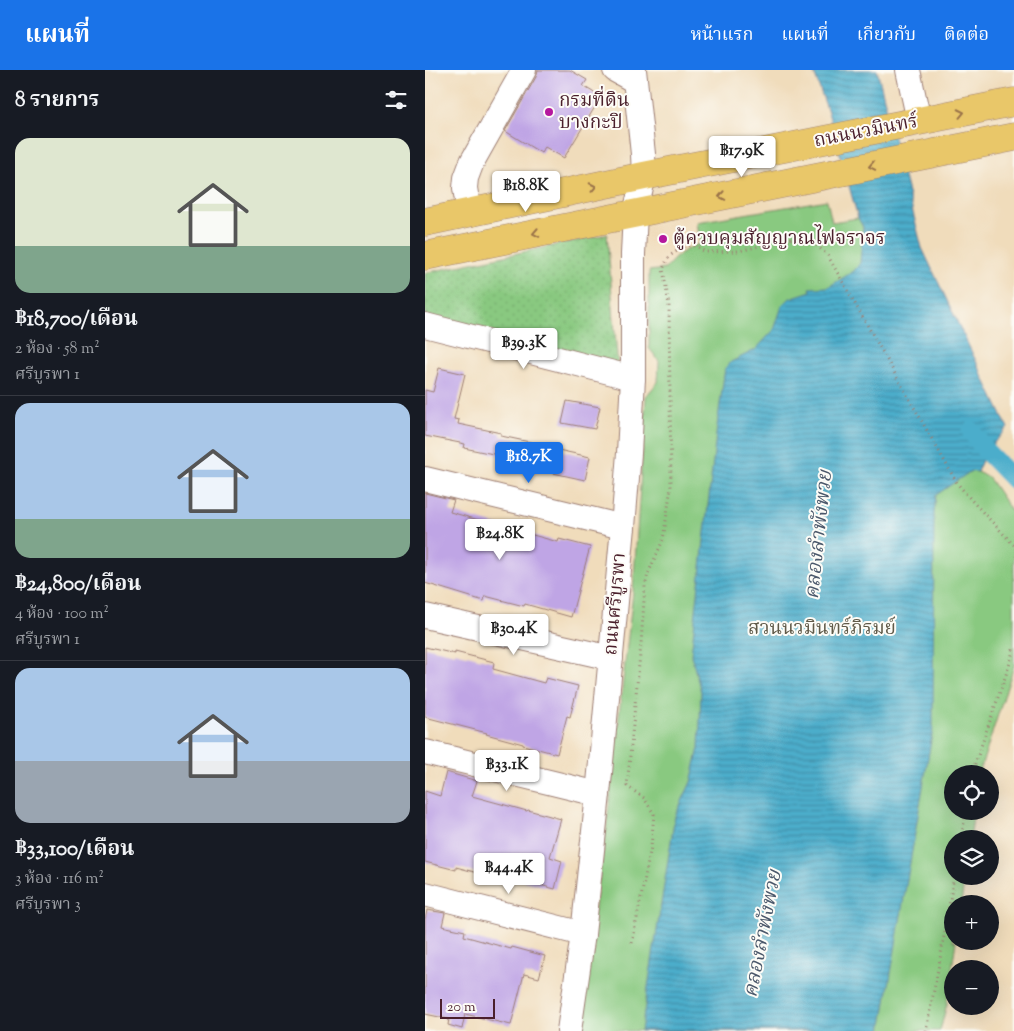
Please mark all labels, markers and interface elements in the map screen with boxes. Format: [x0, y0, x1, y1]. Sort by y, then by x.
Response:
text: แผนที่ [25, 19, 90, 53]
text: หน้าแรก [690, 23, 753, 49]
text: แผนที่ [781, 23, 829, 49]
text: เกี่ยวกับ [857, 23, 916, 49]
text: ติดต่อ [944, 23, 989, 49]
place label: กรมที่ดิน บางกะปิ [559, 85, 630, 137]
text: 8 รายการ [15, 86, 99, 116]
icon: filters [382, 86, 410, 114]
marker: กรมที่ดิน บางกะปิ [543, 106, 555, 118]
one-way arrow [956, 108, 965, 118]
street label: ถนนนวมินทร์ [812, 109, 921, 155]
pin: ฿17.9K [701, 136, 783, 178]
text: ฿17.9K [720, 140, 764, 163]
one-way arrow [867, 160, 876, 171]
icon: home [168, 170, 258, 260]
pin: ฿18.8K [485, 170, 567, 213]
text: ฿18.8K [503, 175, 549, 198]
one-way arrow [588, 182, 597, 193]
one-way arrow [718, 190, 727, 200]
place label: ตู้ควบคุมสัญญาณไฟจราจร [673, 224, 885, 253]
one-way arrow [532, 227, 541, 238]
marker: ตู้ควบคุมสัญญาณไฟจราจร [657, 233, 669, 245]
text: ฿18,700/เดือน [15, 305, 138, 335]
pin: ฿39.3K [483, 328, 565, 370]
text: ฿39.3K [501, 332, 547, 355]
text: 2 ห้อง · 58 m² [15, 338, 100, 361]
text: ศรีบูรพา 1 [15, 364, 80, 387]
icon: home [168, 436, 258, 526]
pin: ฿18.7K [488, 442, 570, 484]
text: ฿18.7K [506, 446, 552, 469]
water label: คลองลำพังพวย [799, 468, 841, 601]
pin: ฿24.8K [459, 518, 541, 561]
text: ฿24.8K [476, 523, 524, 546]
street label: ถนนศรีบูรพา [598, 552, 634, 656]
text: ฿24,800/เดือน [15, 570, 141, 600]
text: 4 ห้อง · 100 m² [15, 603, 109, 626]
pin: ฿30.4K [473, 614, 555, 656]
park label: สวนนวมินทร์ภิรมย์ [748, 616, 896, 643]
text: ฿30.4K [491, 618, 537, 641]
text: ศรีบูรพา 1 [15, 629, 80, 652]
icon: home [168, 701, 258, 791]
pin: ฿33.1K [466, 750, 548, 792]
text: ฿33.1K [486, 754, 528, 777]
map controls [944, 765, 999, 1015]
button: locate [944, 765, 999, 820]
button: layers [944, 830, 999, 885]
text: ฿33,100/เดือน [15, 835, 134, 865]
pin: ฿44.4K [468, 852, 550, 895]
text: ฿44.4K [485, 857, 533, 880]
water label: คลองลำพังพวย [737, 867, 791, 1000]
text: 3 ห้อง · 116 m² [15, 868, 104, 891]
text: ศรีบูรพา 3 [15, 894, 81, 917]
button: + [944, 895, 999, 950]
button: − [944, 960, 999, 1015]
scale bar [440, 996, 495, 1019]
text: 20 m [447, 998, 476, 1018]

